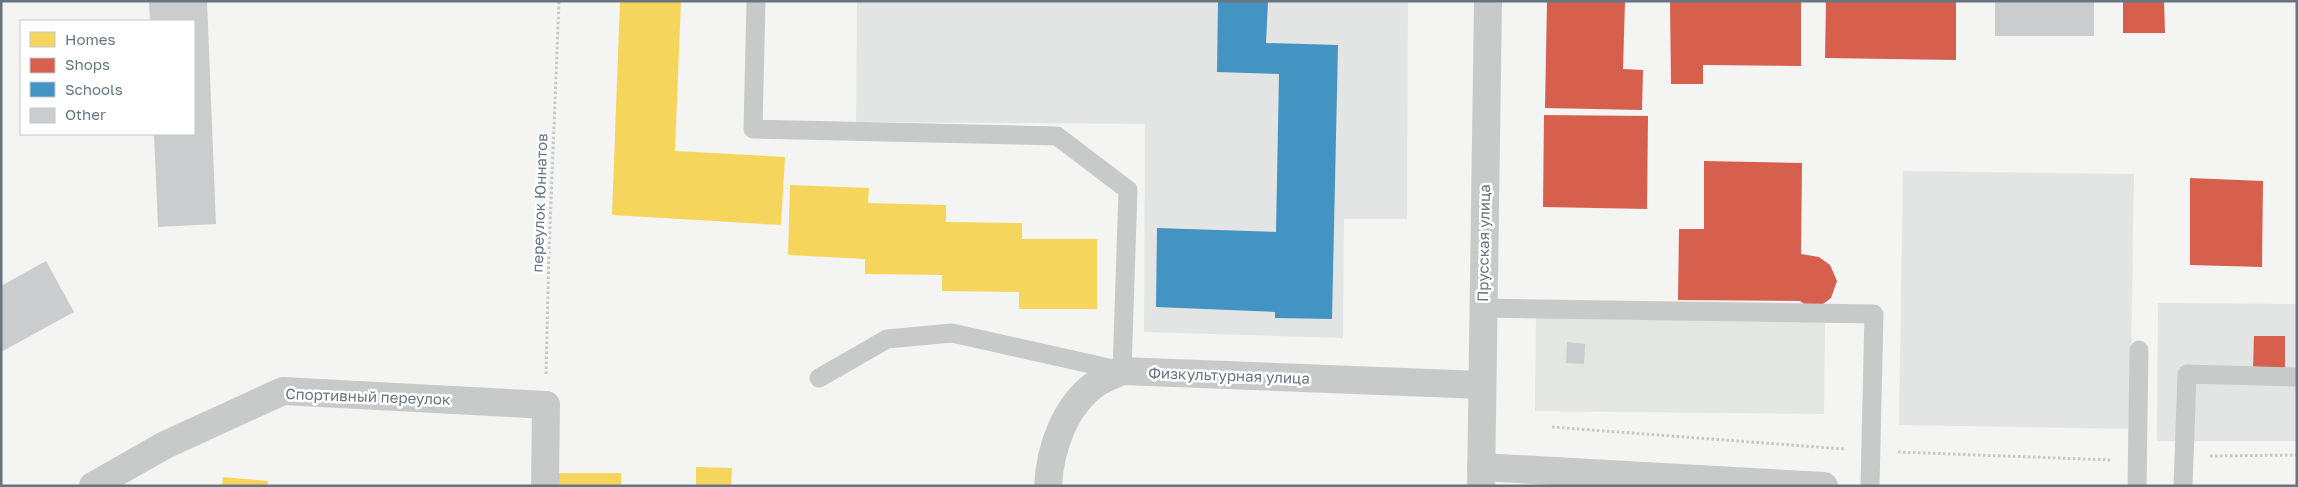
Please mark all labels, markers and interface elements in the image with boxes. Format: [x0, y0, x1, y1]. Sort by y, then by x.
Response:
legend [20, 20, 195, 135]
text: Homes [65, 30, 115, 48]
text: Shops [65, 55, 110, 73]
text: Schools [65, 80, 123, 98]
text: Other [65, 105, 106, 123]
street label: переулок Юннатов [528, 133, 550, 273]
street label: Прусская улица [1473, 184, 1493, 302]
street label: Физкультурная улица [1148, 363, 1310, 387]
street label: Спортивный переулок [285, 384, 451, 408]

